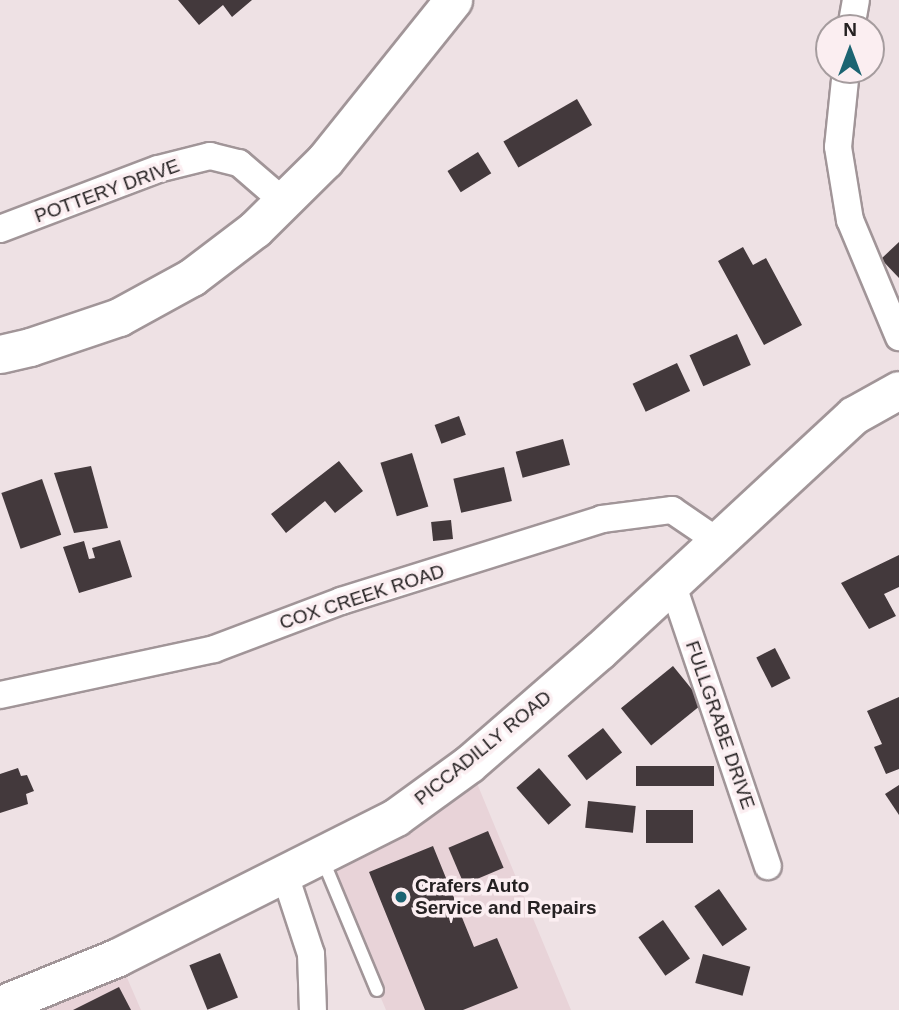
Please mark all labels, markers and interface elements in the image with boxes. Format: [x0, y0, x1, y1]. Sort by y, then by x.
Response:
north arrow [815, 14, 885, 84]
text: N [843, 19, 857, 40]
street label: POTTERY DRIVE [31, 154, 183, 228]
street label: COX CREEK ROAD [277, 560, 447, 634]
street label: FULLGRABE DRIVE [681, 638, 759, 812]
street label: PICCADILLY ROAD [410, 686, 556, 810]
place label: Crafers Auto Service and Repairs [415, 875, 597, 919]
marker: Crafers Auto Service and Repairs [393, 889, 409, 905]

